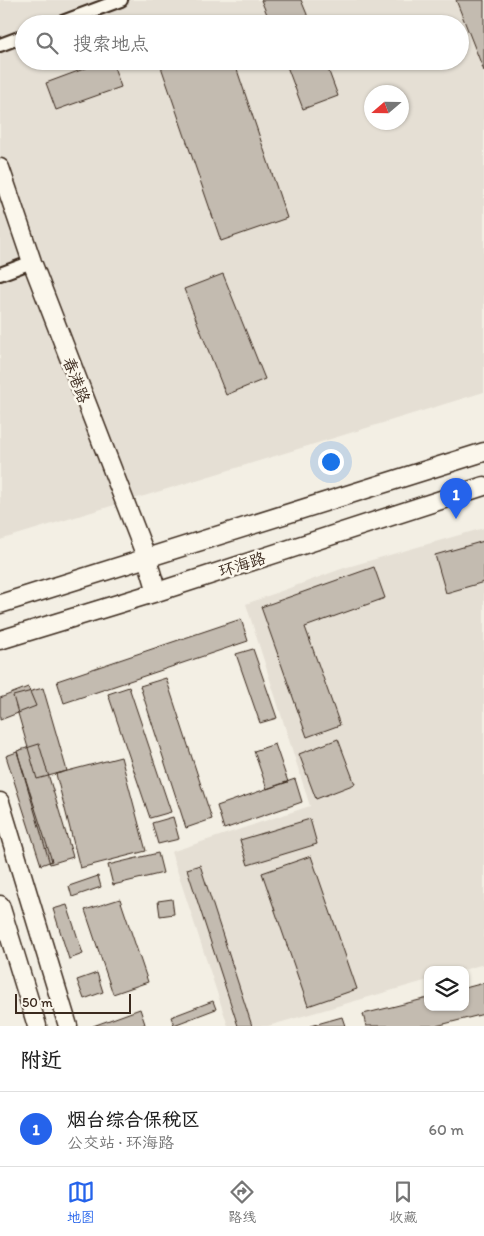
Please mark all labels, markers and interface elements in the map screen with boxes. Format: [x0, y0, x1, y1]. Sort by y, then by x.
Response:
search box [15, 15, 469, 70]
icon: search [33, 29, 61, 57]
text: 搜索地点 [73, 32, 149, 55]
north arrow [364, 85, 409, 130]
street label: 春港路 [59, 354, 94, 406]
your location [318, 449, 344, 475]
pin: 1 [440, 478, 472, 519]
street label: 环海路 [216, 548, 268, 581]
map controls [424, 966, 469, 1011]
button: layers [424, 966, 469, 1011]
scale bar [15, 991, 131, 1014]
text: 50 m [22, 994, 53, 1011]
text: 附近 [20, 1047, 62, 1072]
text: 烟台综合保税区 [67, 1108, 200, 1131]
text: 1 [32, 1120, 40, 1139]
text: 60 m [429, 1120, 464, 1139]
text: 公交站 · 环海路 [67, 1133, 174, 1152]
tab: 地图 [67, 1178, 95, 1226]
tab: 路线 [228, 1178, 256, 1226]
tab: 收藏 [389, 1178, 417, 1226]

